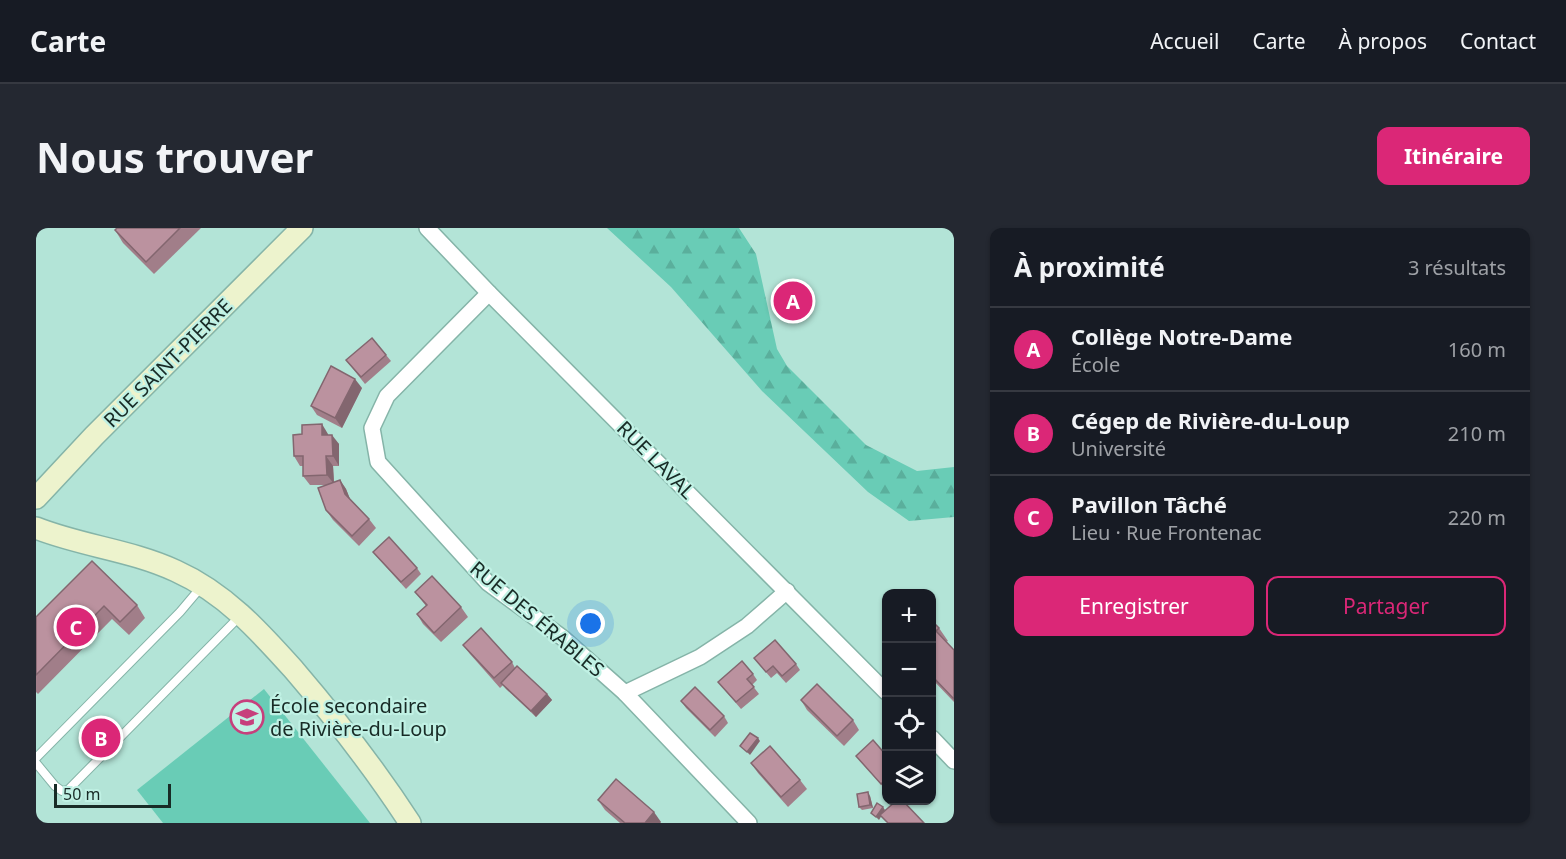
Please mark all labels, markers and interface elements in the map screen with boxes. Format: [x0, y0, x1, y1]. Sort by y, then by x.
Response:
text: Carte [30, 22, 106, 60]
text: Accueil [1150, 27, 1219, 55]
text: Carte [1252, 27, 1306, 55]
text: À propos [1339, 27, 1427, 55]
text: Contact [1460, 27, 1536, 55]
button: Itinéraire [1377, 127, 1530, 185]
text: Nous trouver [36, 128, 313, 185]
text: À proximité [1014, 249, 1165, 285]
text: 3 résultats [1408, 254, 1506, 281]
pin: A [774, 278, 813, 324]
street label: RUE SAINT-PIERRE [97, 292, 238, 433]
text: Collège Notre-Dame [1071, 321, 1293, 351]
text: A [1027, 336, 1040, 363]
text: 160 m [1448, 336, 1506, 363]
text: École [1071, 351, 1120, 378]
text: Cégep de Rivière-du-Loup [1071, 405, 1350, 435]
street label: RUE LAVAL [611, 415, 701, 505]
text: B [1027, 420, 1040, 447]
text: 210 m [1448, 420, 1506, 447]
text: Université [1071, 435, 1166, 462]
text: Pavillon Tâché [1071, 489, 1227, 519]
text: C [1027, 504, 1040, 531]
text: 220 m [1448, 504, 1506, 531]
text: Lieu · Rue Frontenac [1071, 519, 1262, 546]
street label: RUE DES ÉRABLES [465, 555, 610, 683]
button: Enregistrer [1014, 576, 1254, 636]
button: Partager [1266, 576, 1506, 636]
map controls [882, 589, 936, 805]
button: + [882, 589, 936, 643]
pin: C [56, 604, 96, 650]
your location [576, 609, 605, 638]
button: − [882, 643, 936, 697]
place label: École secondaire de Rivière-du-Loup [270, 692, 447, 742]
button: locate [882, 697, 936, 751]
school or university icon: École secondaire de Rivière-du-Loup [229, 699, 265, 735]
pin: B [82, 716, 120, 760]
button: layers [882, 751, 936, 805]
scale bar [54, 781, 171, 808]
text: 50 m [63, 783, 100, 805]

